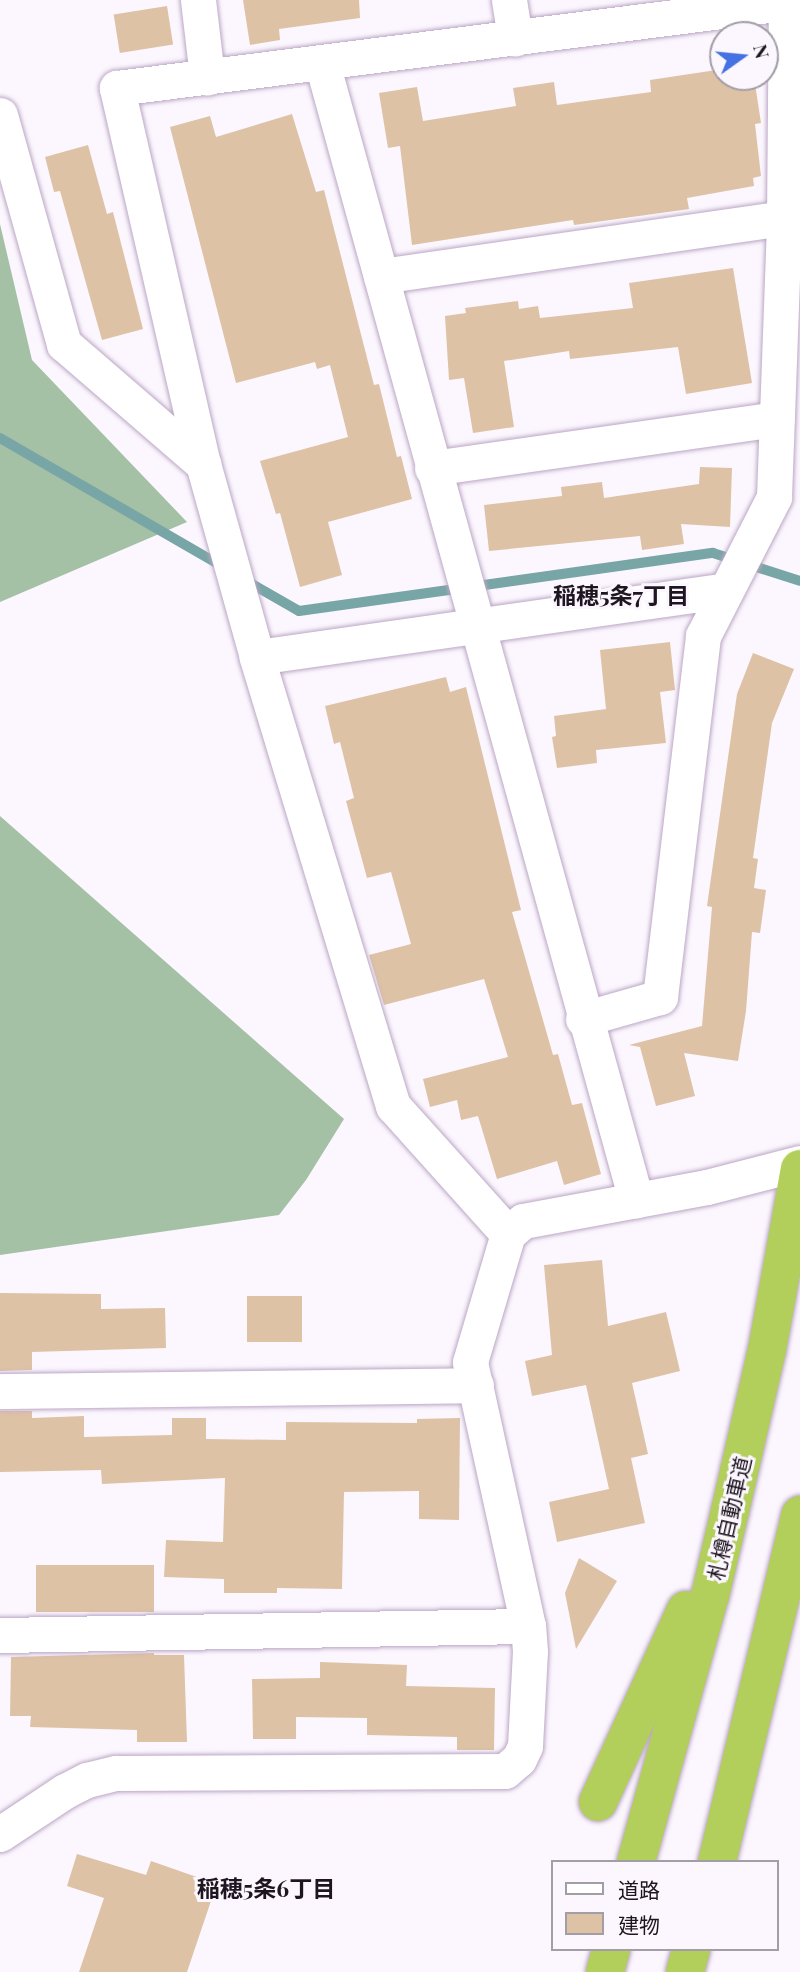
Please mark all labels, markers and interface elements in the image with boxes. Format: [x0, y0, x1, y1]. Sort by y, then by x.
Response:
north arrow [709, 21, 779, 91]
text: N [748, 41, 777, 61]
district label: 稲穂5条7丁目 [553, 581, 689, 609]
street label: 札樽自動車道 [702, 1454, 754, 1582]
legend [552, 1860, 779, 1951]
district label: 稲穂5条6丁目 [197, 1874, 335, 1902]
text: 道路 [618, 1875, 660, 1903]
text: 建物 [618, 1910, 660, 1938]

